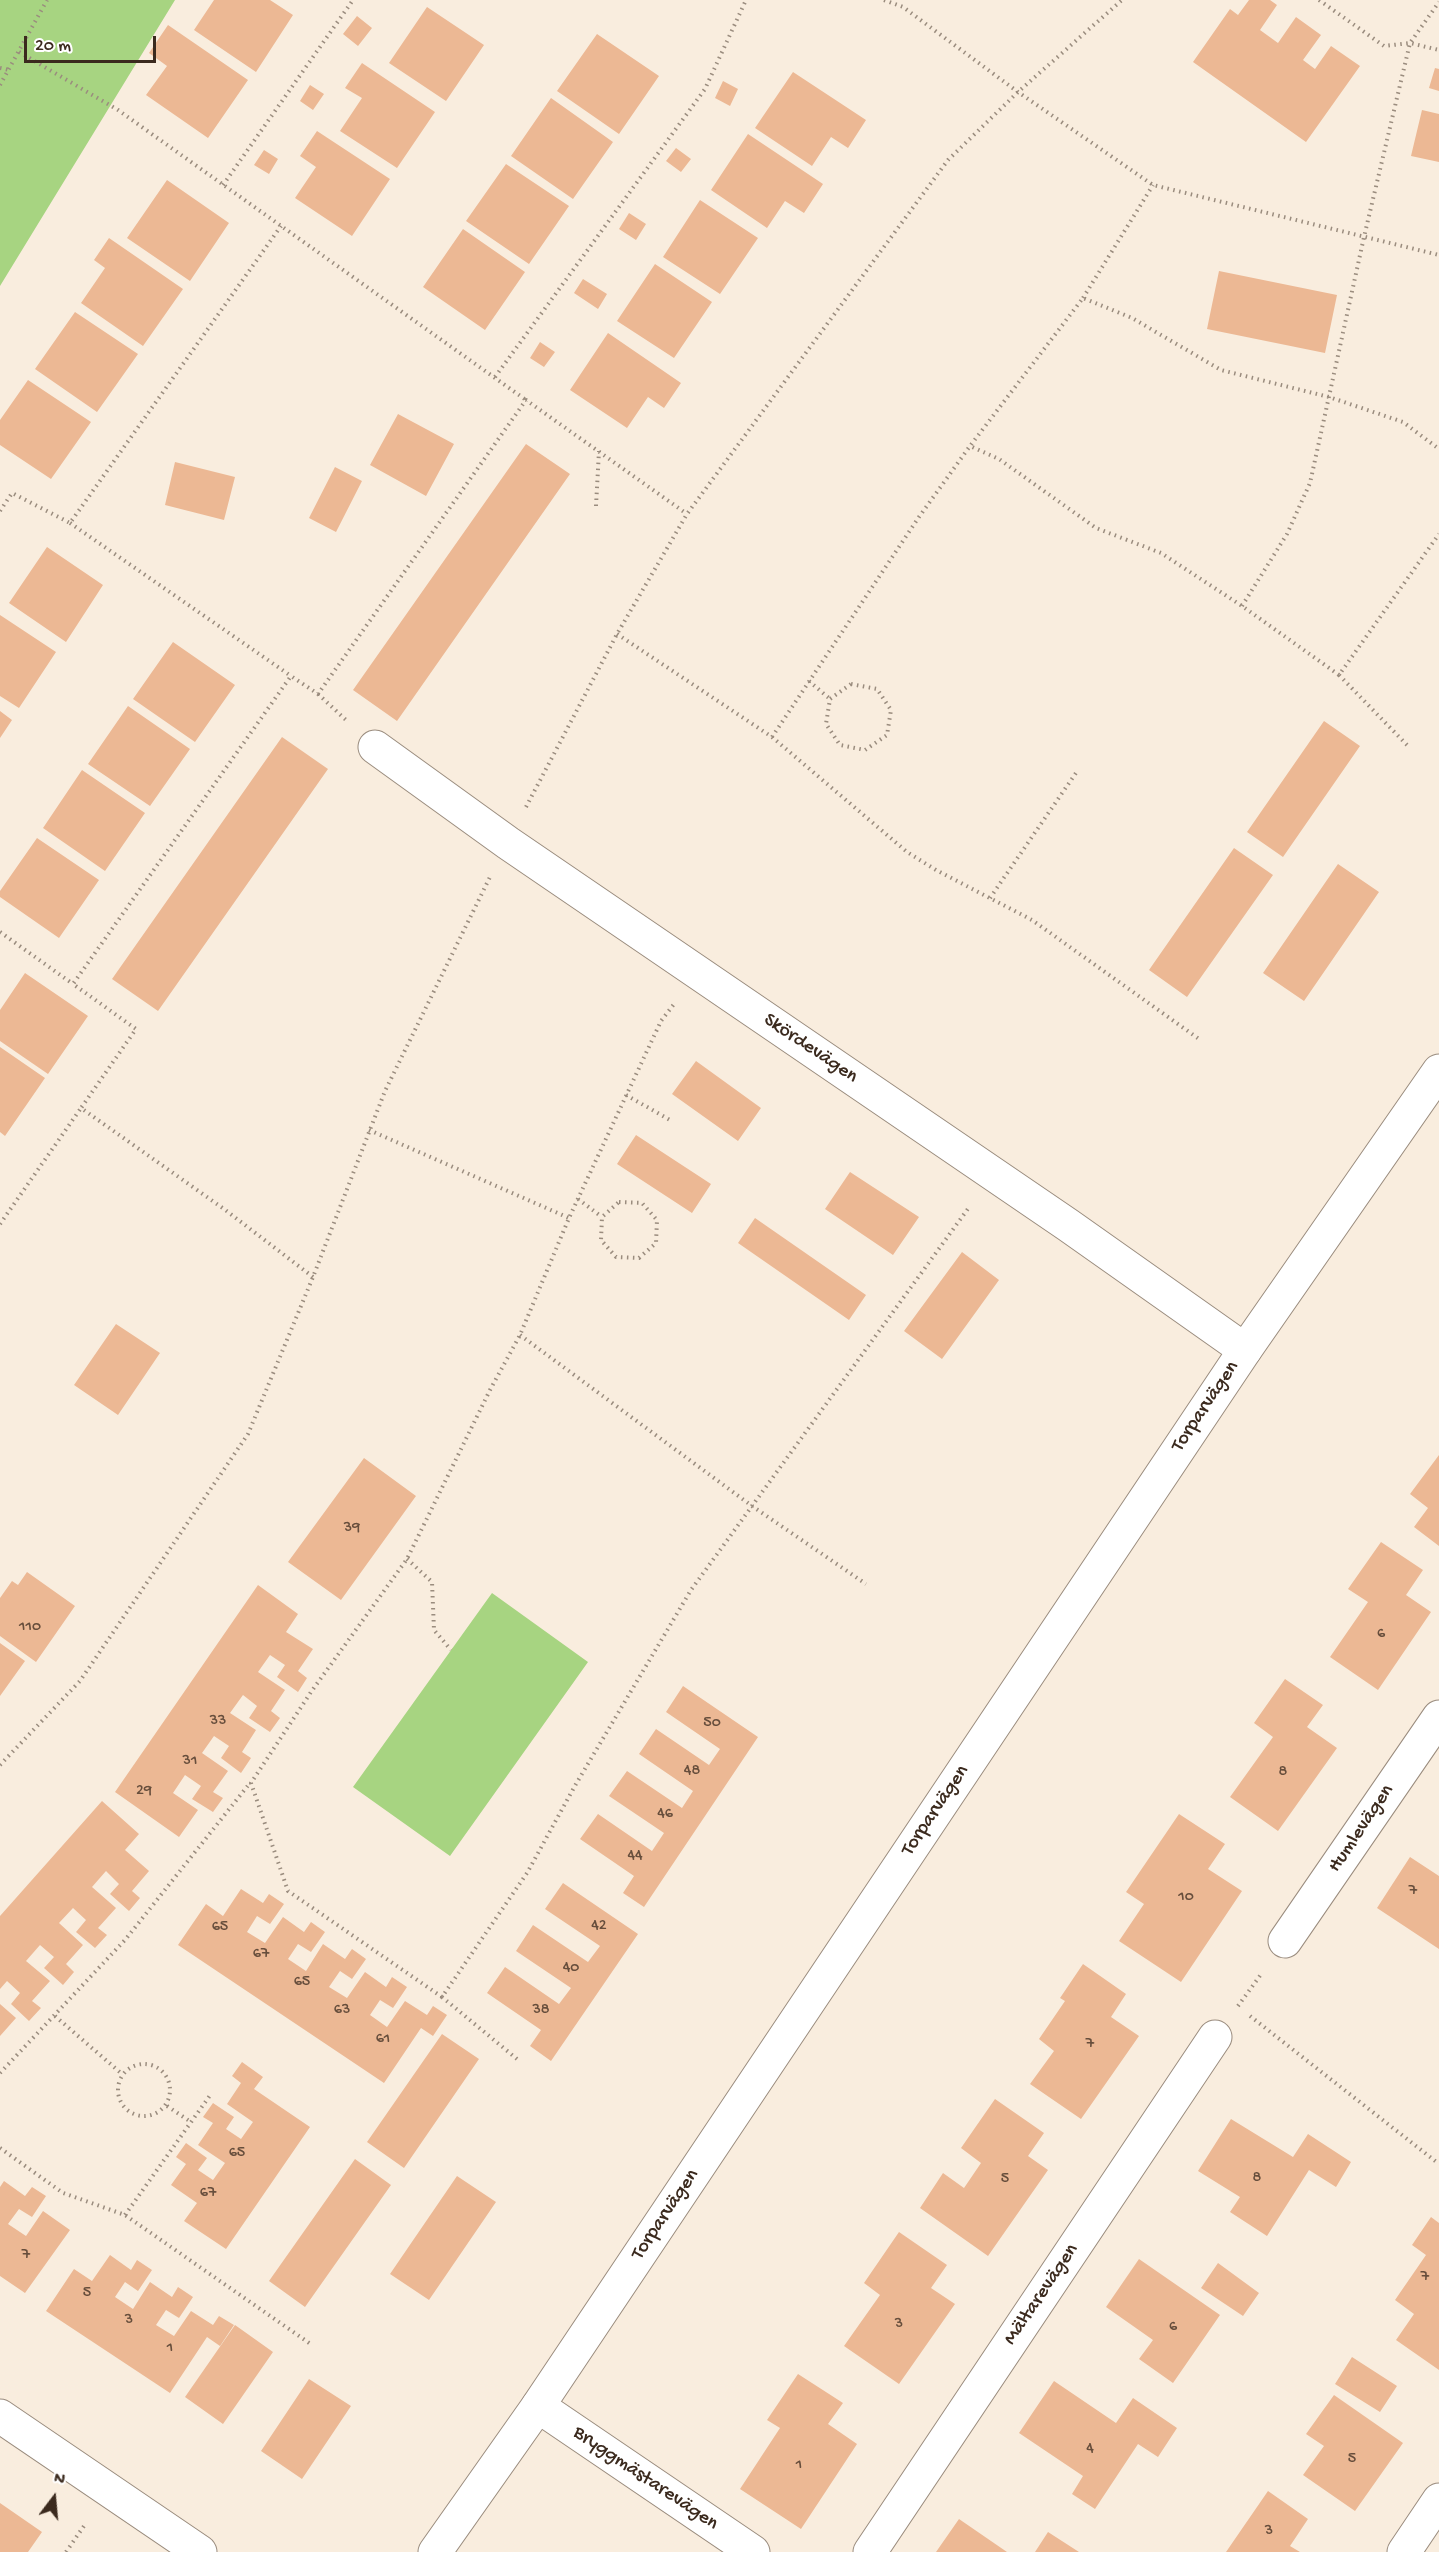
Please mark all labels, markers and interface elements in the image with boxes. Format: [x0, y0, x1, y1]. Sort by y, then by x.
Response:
scale bar [27, 24, 159, 62]
text: 20 m [35, 36, 71, 57]
street label: Skördevägen [758, 1009, 862, 1089]
street label: Torparvägen [1167, 1357, 1245, 1457]
house number: 39 [344, 1519, 360, 1539]
house number: 110 [19, 1618, 41, 1638]
house number: 6 [1377, 1625, 1385, 1645]
house number: 33 [210, 1712, 226, 1732]
house number: 50 [703, 1714, 721, 1734]
house number: 31 [183, 1752, 197, 1772]
street label: Torparvägen [897, 1761, 975, 1861]
house number: 48 [684, 1762, 700, 1782]
house number: 8 [1279, 1763, 1287, 1783]
street label: Humlevägen [1324, 1780, 1400, 1878]
house number: 29 [136, 1782, 152, 1802]
house number: 46 [657, 1805, 673, 1825]
house number: 44 [627, 1847, 643, 1867]
house number: 7 [1409, 1882, 1417, 1902]
house number: 10 [1178, 1888, 1194, 1908]
house number: 42 [591, 1917, 607, 1937]
house number: 65 [212, 1918, 228, 1938]
house number: 67 [253, 1945, 269, 1965]
house number: 40 [563, 1959, 579, 1979]
house number: 65 [294, 1973, 310, 1993]
house number: 63 [334, 2001, 350, 2021]
house number: 38 [532, 2001, 550, 2021]
house number: 61 [376, 2030, 390, 2050]
house number: 7 [1086, 2035, 1094, 2055]
house number: 65 [229, 2144, 245, 2164]
street label: Torparvägen [627, 2165, 705, 2265]
house number: 8 [1253, 2169, 1261, 2189]
house number: 5 [1001, 2170, 1009, 2190]
house number: 67 [200, 2184, 216, 2204]
street label: Mältarevägen [999, 2240, 1085, 2350]
house number: 7 [22, 2246, 30, 2266]
house number: 7 [1421, 2268, 1429, 2288]
house number: 5 [83, 2284, 91, 2304]
house number: 3 [125, 2311, 133, 2331]
house number: 3 [895, 2315, 903, 2335]
house number: 6 [1169, 2318, 1177, 2338]
house number: 1 [167, 2339, 173, 2359]
street label: Bryggmästarevägen [568, 2421, 722, 2537]
house number: 4 [1086, 2440, 1094, 2460]
house number: 5 [1348, 2450, 1356, 2470]
house number: 1 [796, 2456, 802, 2476]
north arrow [24, 2468, 84, 2528]
text: N [51, 2470, 67, 2491]
house number: 3 [1265, 2522, 1273, 2542]

